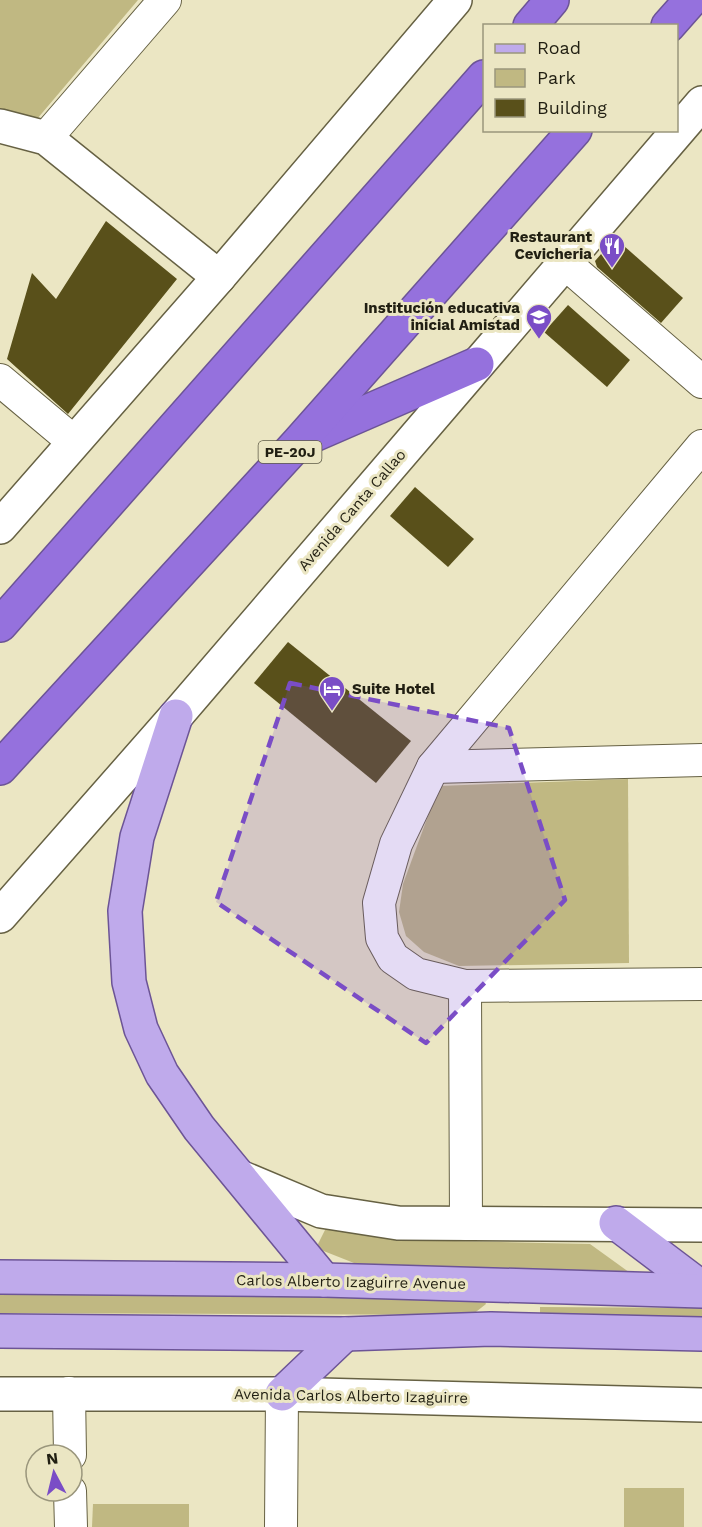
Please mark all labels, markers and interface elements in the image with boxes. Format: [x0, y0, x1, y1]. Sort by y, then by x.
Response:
legend [483, 24, 678, 132]
text: Road [537, 37, 581, 58]
text: Park [537, 67, 576, 88]
text: Building [537, 97, 607, 118]
place label: Restaurant Cevicheria [510, 228, 592, 263]
restaurant icon: Restaurant Cevicheria [597, 231, 627, 269]
place label: Institución educativa inicial Amistad [364, 299, 520, 334]
school or university icon: Institución educativa inicial Amistad [524, 302, 554, 340]
road number: PE-20J [258, 441, 322, 463]
street label: Avenida Canta Callao [294, 446, 410, 574]
hotel icon: Suite Hotel [317, 674, 347, 712]
place label: Suite Hotel [352, 680, 435, 698]
street label: Carlos Alberto Izaguirre Avenue [236, 1271, 466, 1293]
street label: Avenida Carlos Alberto Izaguirre [234, 1385, 468, 1407]
north arrow [24, 1443, 84, 1503]
text: N [45, 1448, 59, 1469]

